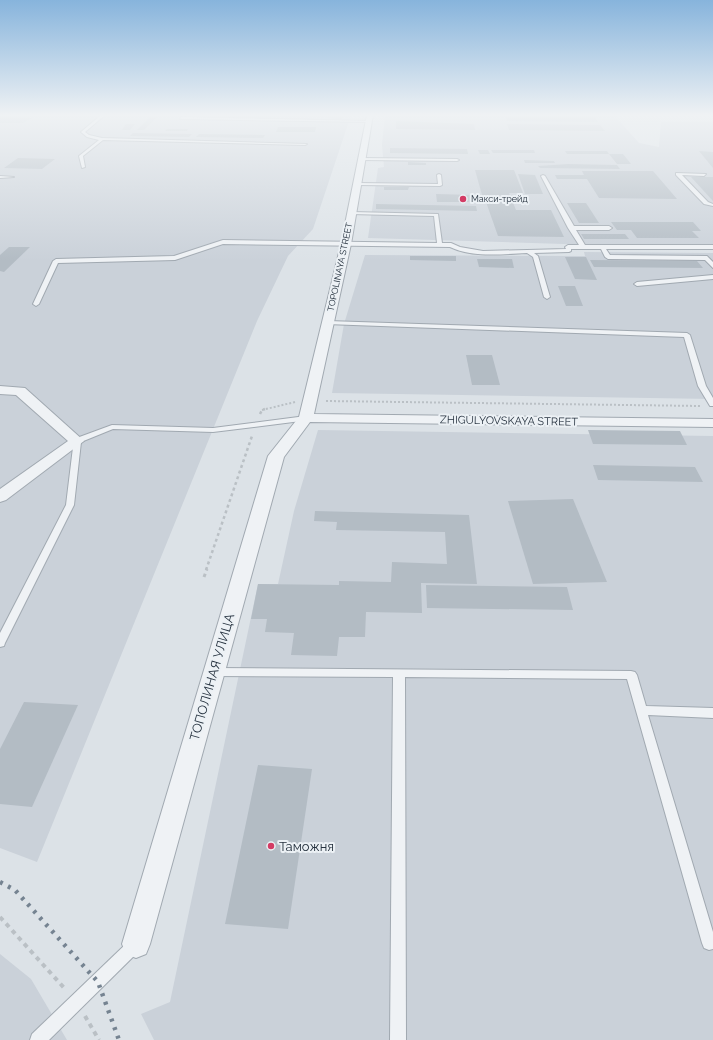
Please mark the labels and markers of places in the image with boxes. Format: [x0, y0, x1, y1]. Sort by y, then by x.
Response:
marker: Макси-трейд [458, 194, 468, 204]
place label: Макси-трейд [471, 194, 528, 204]
place label: Таможня [279, 839, 334, 854]
marker: Таможня [266, 841, 276, 851]

